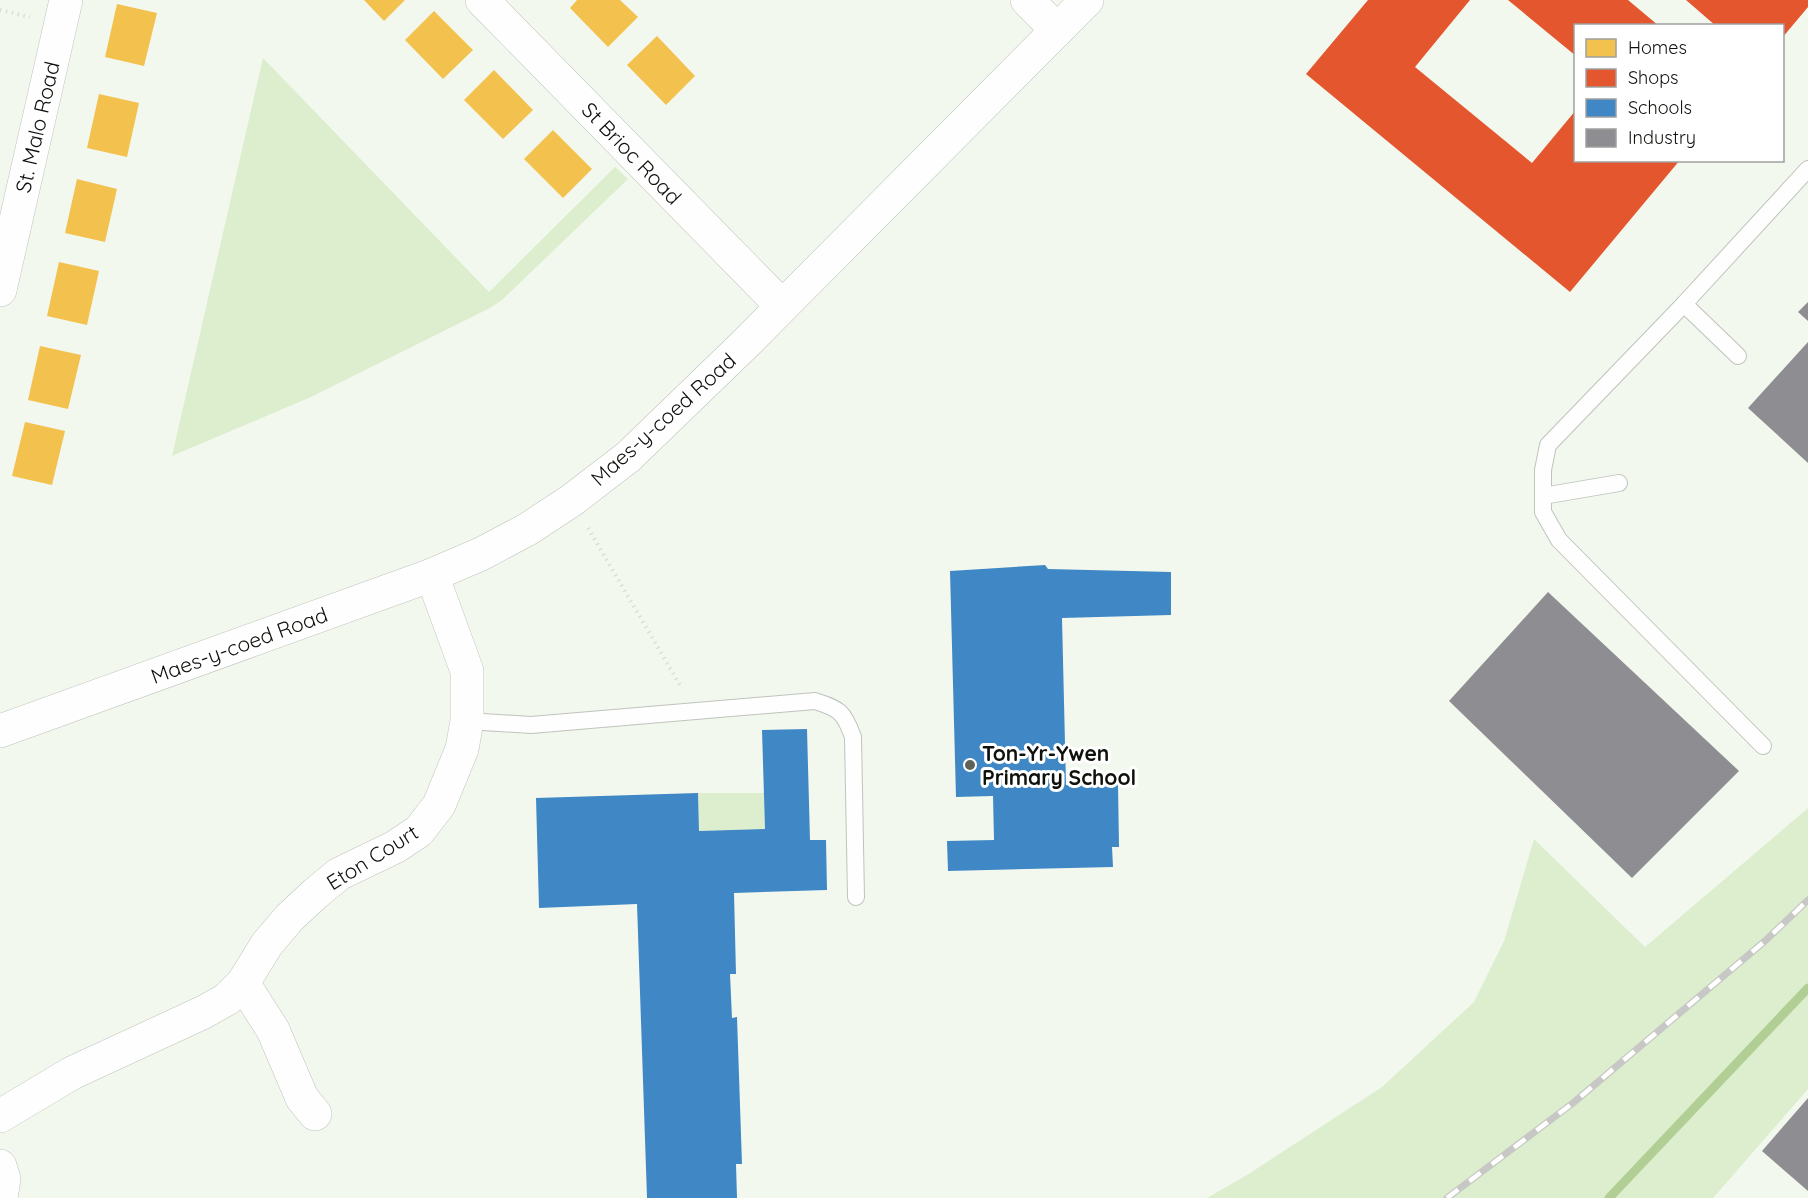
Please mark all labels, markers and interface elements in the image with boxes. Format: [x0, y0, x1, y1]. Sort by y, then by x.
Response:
legend [1574, 24, 1784, 162]
text: Homes [1628, 36, 1687, 59]
street label: St. Malo Road [9, 59, 65, 195]
text: Shops [1628, 66, 1679, 89]
street label: St Brioc Road [577, 96, 687, 210]
text: Schools [1628, 96, 1692, 119]
text: Industry [1628, 126, 1696, 149]
street label: Maes-y-coed Road [585, 347, 741, 491]
street label: Maes-y-coed Road [147, 601, 331, 689]
place label: Ton-Yr-Ywen Primary School [982, 740, 1136, 790]
marker: Ton-Yr-Ywen Primary School [963, 758, 977, 772]
street label: Eton Court [321, 819, 423, 895]

